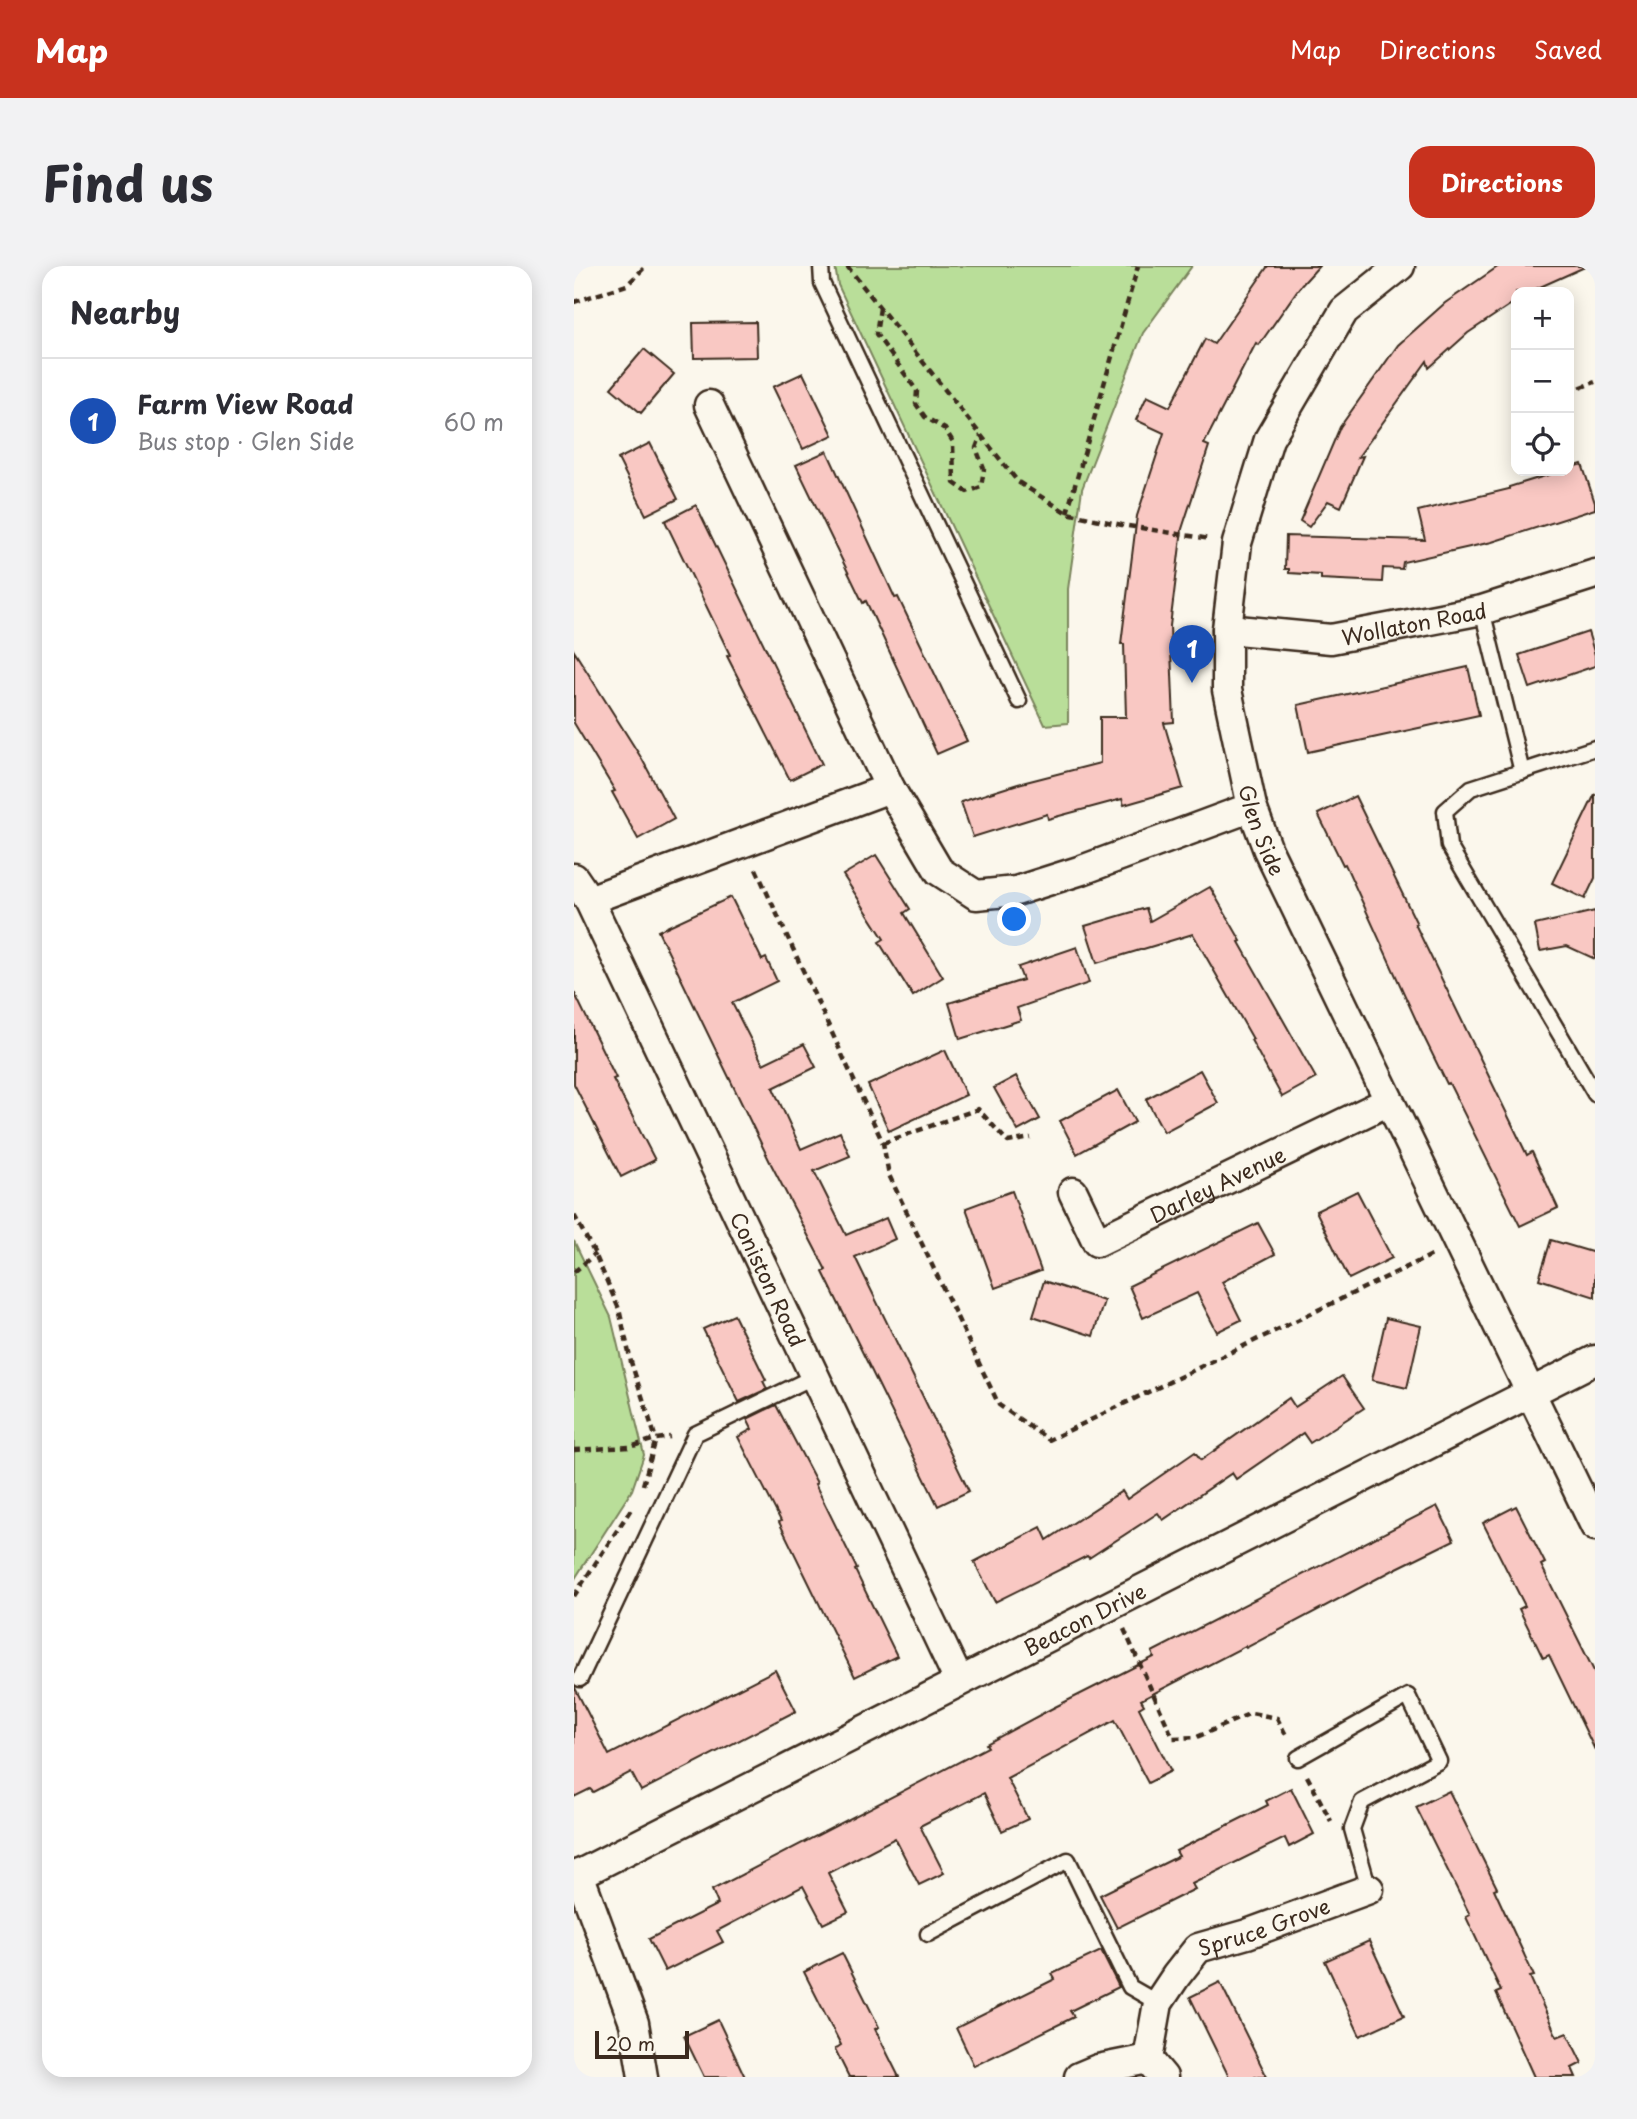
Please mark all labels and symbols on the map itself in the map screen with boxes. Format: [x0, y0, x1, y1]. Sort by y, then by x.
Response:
street label: Wollaton Road [1339, 593, 1489, 653]
pin: 1 [1169, 625, 1215, 683]
street label: Glen Side [1232, 782, 1294, 881]
your location [997, 902, 1031, 936]
street label: Darley Avenue [1144, 1137, 1291, 1230]
street label: Coniston Road [723, 1206, 814, 1352]
street label: Beacon Drive [1017, 1574, 1151, 1663]
street label: Spruce Grove [1194, 1889, 1334, 1963]
scale bar [595, 2028, 690, 2060]

